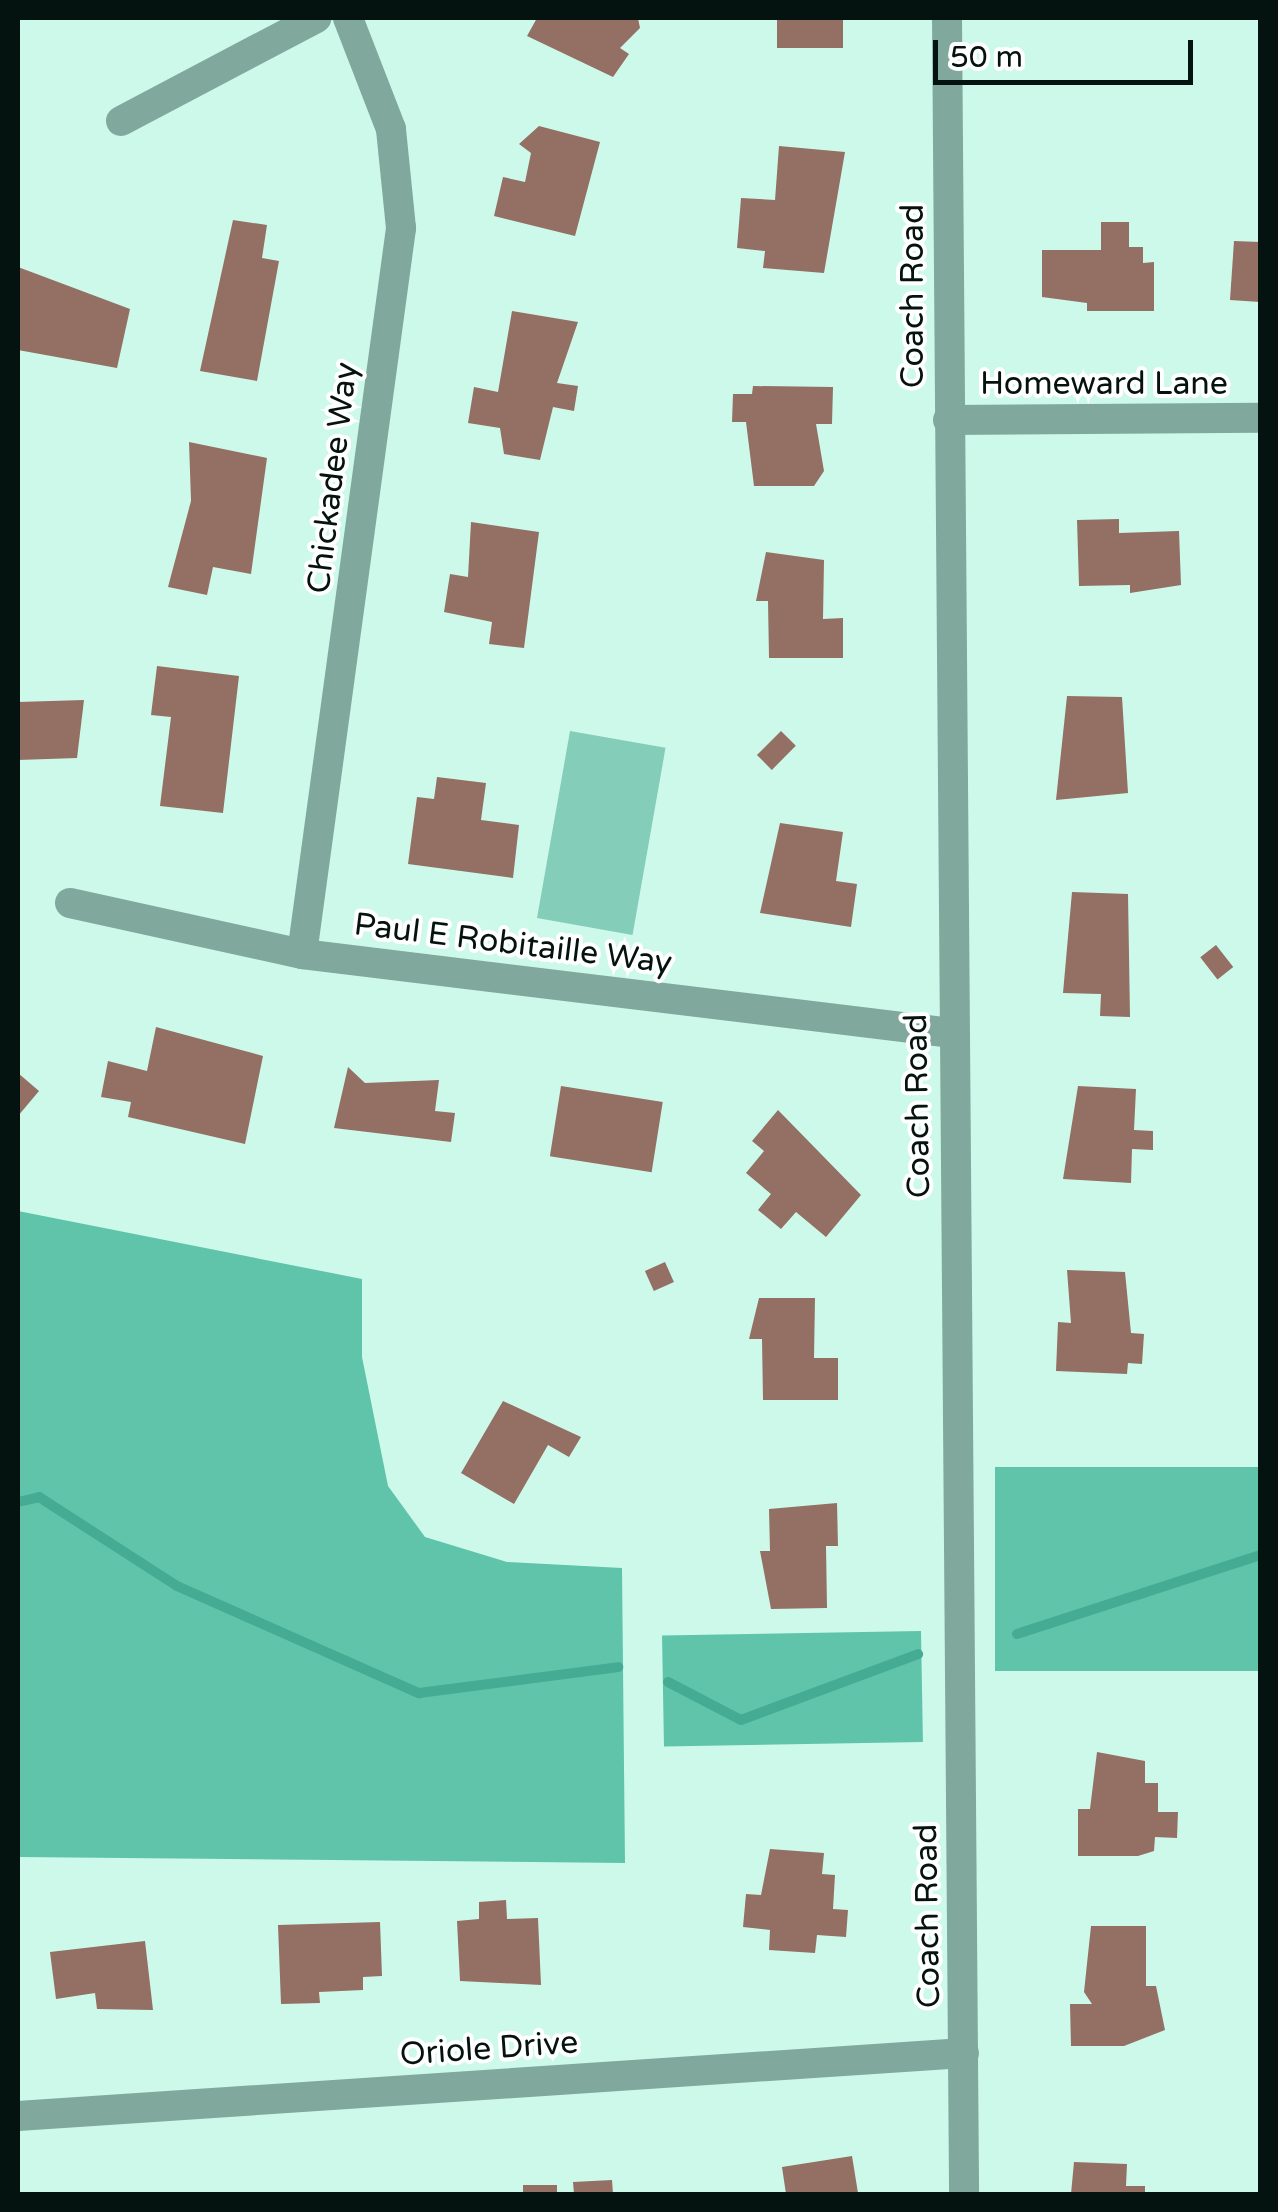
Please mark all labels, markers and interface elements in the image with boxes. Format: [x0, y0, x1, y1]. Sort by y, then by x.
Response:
scale bar [938, 20, 1198, 82]
text: 50 m [950, 39, 1023, 76]
street label: Coach Road [894, 204, 932, 388]
street label: Chickadee Way [300, 360, 366, 596]
street label: Homeward Lane [980, 365, 1228, 403]
street label: Paul E Robitaille Way [352, 905, 674, 983]
street label: Coach Road [897, 1013, 939, 1199]
street label: Coach Road [907, 1823, 949, 2009]
street label: Oriole Drive [399, 2024, 579, 2074]

